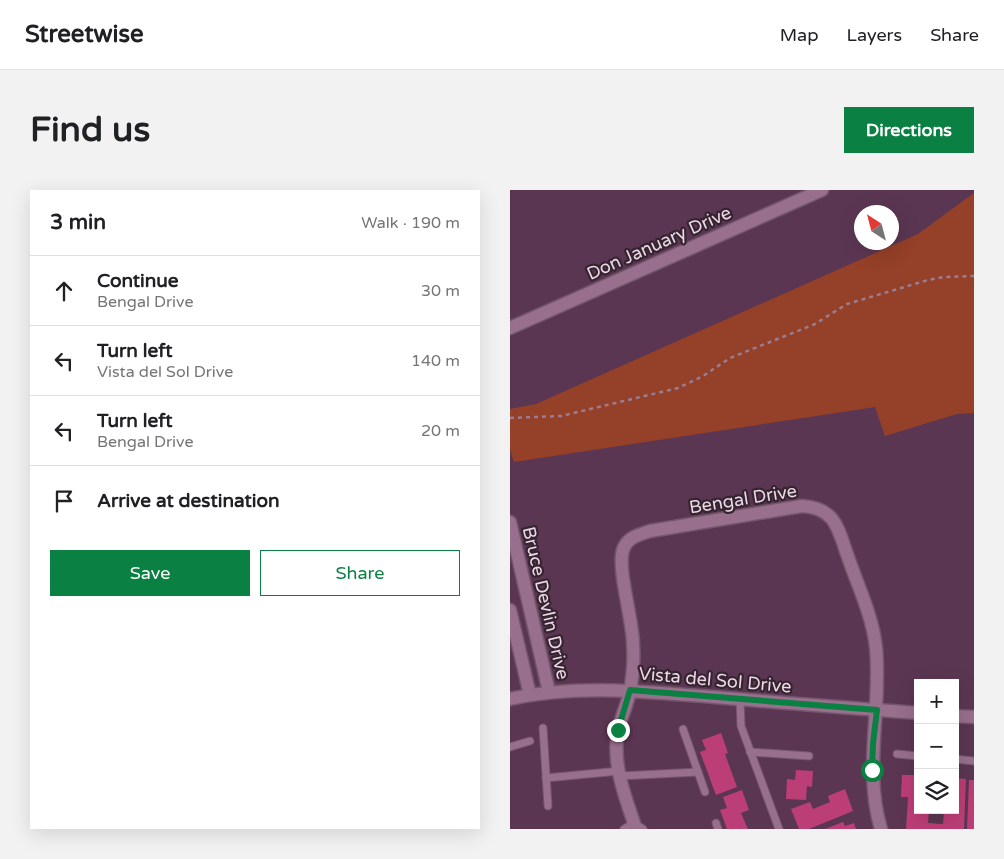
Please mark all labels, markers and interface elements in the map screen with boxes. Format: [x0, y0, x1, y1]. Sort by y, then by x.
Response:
text: Streetwise [25, 20, 144, 49]
text: Map [780, 24, 819, 46]
text: Layers [847, 24, 902, 46]
text: Share [930, 24, 979, 46]
button: Directions [844, 107, 974, 153]
text: Find us [30, 109, 150, 151]
street label: Don January Drive [583, 201, 735, 285]
north arrow [854, 205, 899, 250]
text: 3 min [50, 210, 106, 235]
text: Walk · 190 m [361, 213, 460, 233]
text: Continue [97, 270, 179, 292]
icon: ahead [50, 277, 78, 305]
text: 30 m [421, 281, 460, 301]
text: Bengal Drive [97, 292, 193, 312]
text: Turn left [97, 340, 173, 362]
icon: left [50, 347, 78, 375]
text: 140 m [411, 351, 460, 371]
text: Vista del Sol Drive [97, 362, 233, 382]
text: Turn left [97, 410, 173, 432]
icon: left [50, 417, 78, 445]
text: 20 m [421, 421, 460, 441]
text: Bengal Drive [97, 432, 193, 452]
street label: Bengal Drive [688, 480, 798, 518]
icon: arrive [50, 487, 78, 515]
text: Arrive at destination [97, 490, 280, 512]
street label: Bruce Devlin Drive [518, 524, 574, 682]
button: Save [50, 550, 250, 596]
button: Share [260, 550, 460, 596]
street label: Vista del Sol Drive [638, 662, 792, 698]
map controls [914, 679, 959, 814]
button: + [914, 679, 959, 724]
route end [607, 719, 630, 742]
button: − [914, 724, 959, 769]
route start [861, 759, 884, 782]
button: layers [914, 769, 959, 814]

